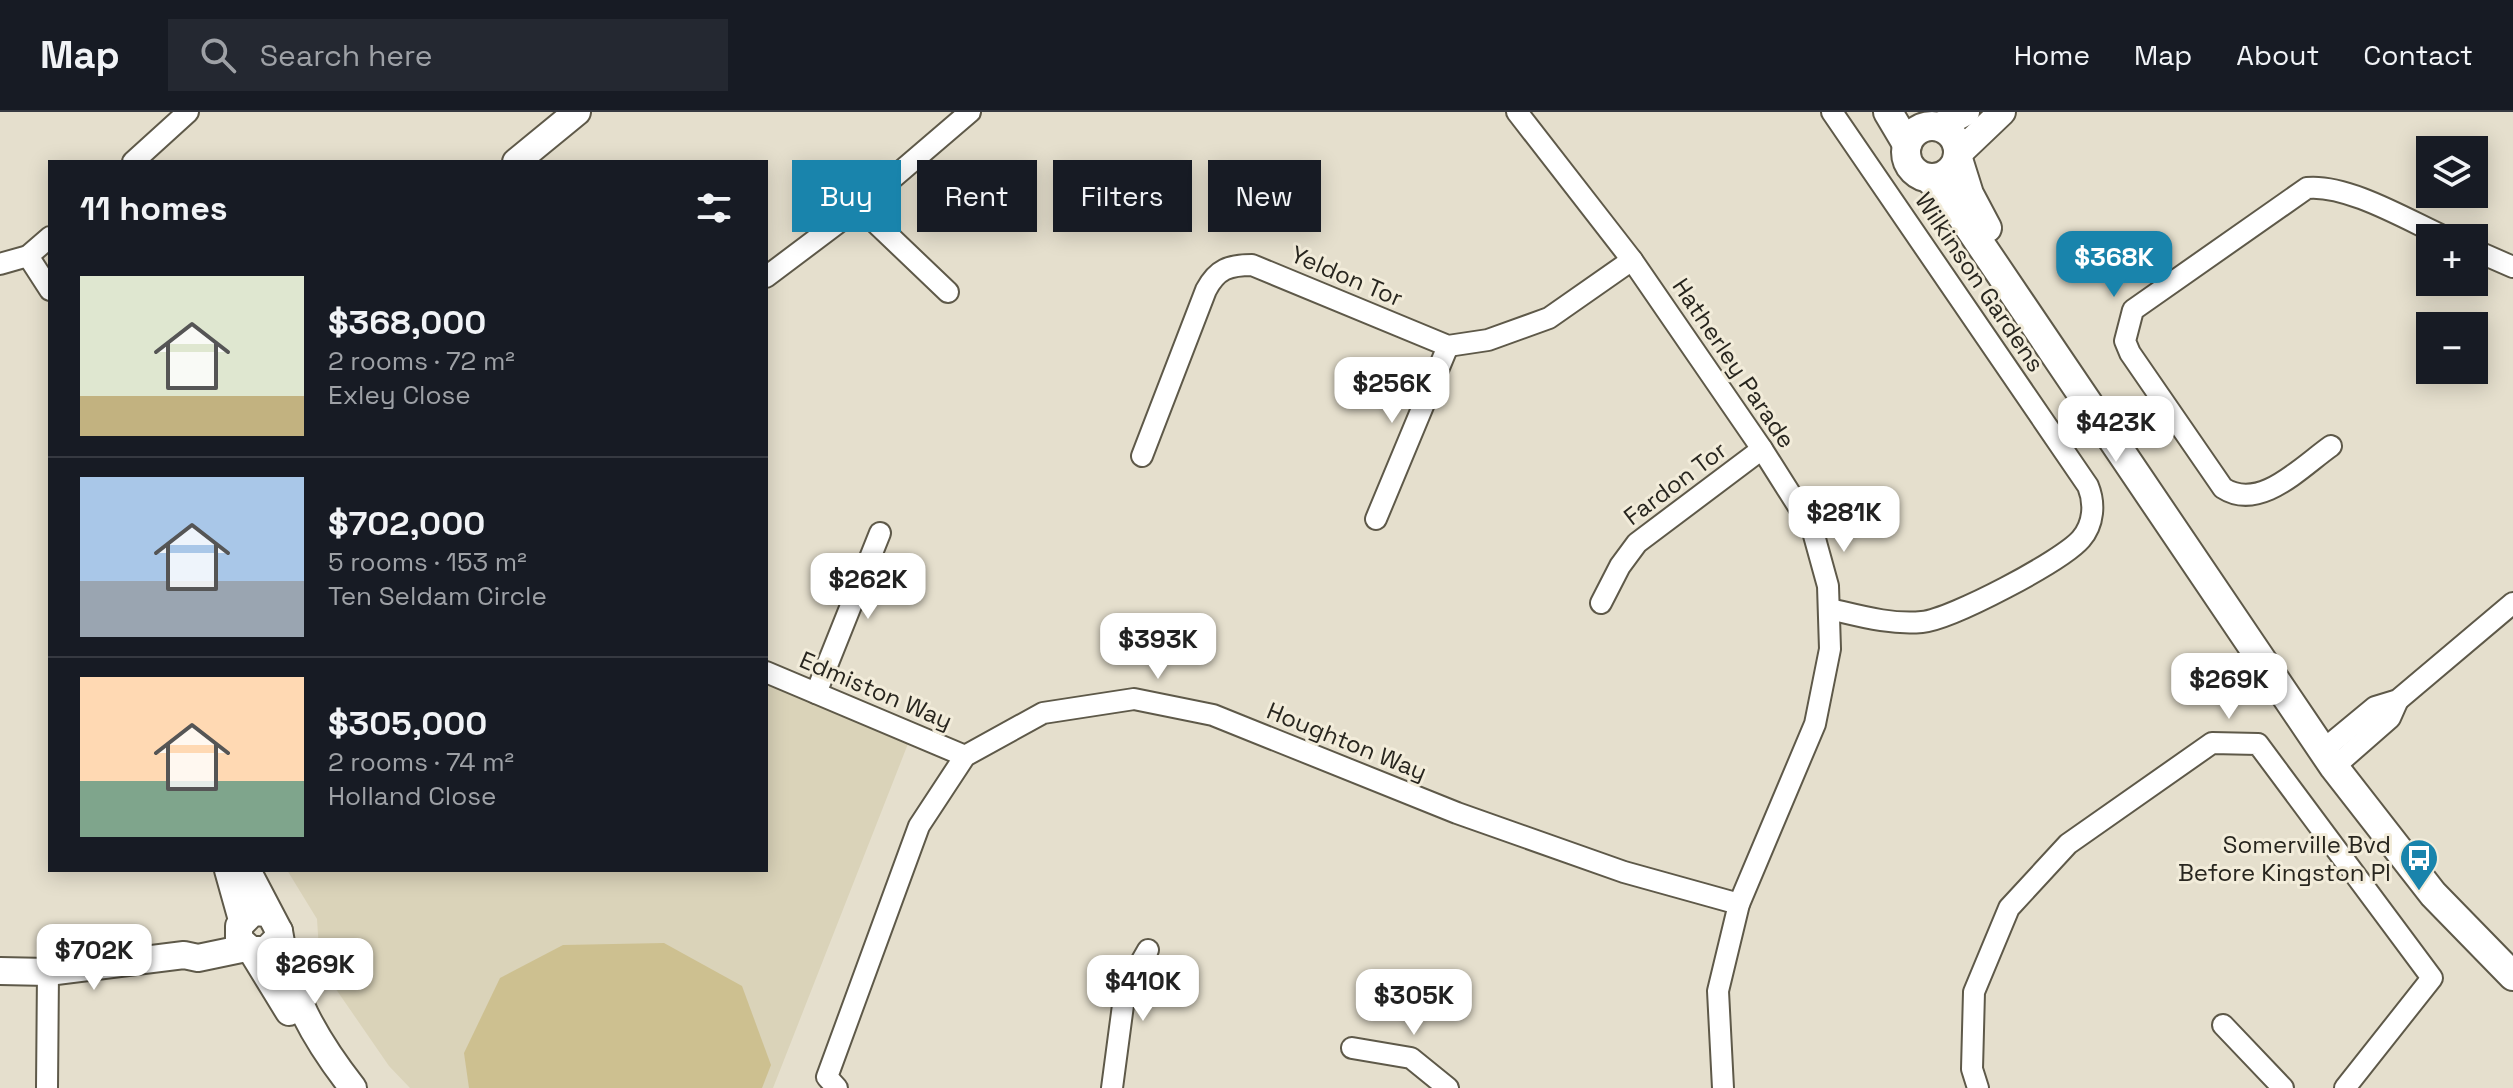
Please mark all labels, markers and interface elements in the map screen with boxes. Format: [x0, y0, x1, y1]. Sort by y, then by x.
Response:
search box [168, 19, 728, 91]
text: Map [40, 31, 120, 79]
icon: search [196, 33, 240, 77]
text: Search here [260, 36, 433, 75]
text: Home [2014, 37, 2090, 73]
text: Map [2134, 37, 2192, 73]
text: About [2236, 37, 2319, 73]
text: Contact [2363, 37, 2473, 73]
map controls [2416, 136, 2488, 384]
button: layers [2416, 136, 2488, 208]
chip: Buy [792, 160, 901, 232]
chip: Rent [917, 160, 1037, 232]
chip: Filters [1053, 160, 1192, 232]
chip: New [1208, 160, 1321, 232]
icon: filters [692, 186, 736, 230]
street label: Wilkinson Gardens [1908, 186, 2052, 378]
text: 11 homes [80, 187, 228, 230]
button: + [2416, 224, 2488, 296]
pin: $368K [2058, 231, 2170, 299]
street label: Yeldon Tor [1286, 239, 1408, 313]
text: $368K [2074, 240, 2154, 274]
street label: Hatherley Parade [1666, 272, 1802, 454]
text: $368,000 [328, 301, 486, 344]
icon: home [144, 308, 240, 404]
button: − [2416, 312, 2488, 384]
text: 2 rooms · 72 m² [328, 344, 515, 378]
pin: $256K [1336, 357, 1448, 425]
text: $256K [1352, 366, 1432, 400]
text: Exley Close [328, 378, 471, 412]
pin: $423K [2060, 396, 2172, 464]
text: $423K [2076, 405, 2156, 439]
street label: Fardon Tor [1617, 434, 1733, 532]
pin: $281K [1788, 486, 1900, 554]
text: $281K [1807, 495, 1881, 529]
text: $702,000 [328, 502, 485, 545]
icon: home [144, 509, 240, 605]
text: 5 rooms · 153 m² [328, 545, 527, 579]
pin: $262K [812, 553, 924, 621]
text: $262K [829, 562, 907, 596]
text: Ten Seldam Circle [328, 579, 547, 613]
pin: $393K [1102, 613, 1214, 681]
text: $393K [1118, 622, 1198, 656]
street label: Edmiston Way [795, 644, 957, 736]
pin: $269K [2173, 653, 2285, 721]
text: $269K [2189, 662, 2269, 696]
street label: Houghton Way [1262, 695, 1432, 787]
text: $305,000 [328, 702, 487, 745]
icon: home [144, 709, 240, 805]
text: 2 rooms · 74 m² [328, 745, 514, 779]
text: Holland Close [328, 779, 496, 813]
place label: Somerville Bvd Before Kingston Pl [2178, 829, 2391, 888]
bus stop icon: Somerville Bvd Before Kingston Pl [2398, 837, 2440, 892]
pin: $702K [38, 924, 150, 992]
text: $702K [55, 933, 133, 967]
pin: $269K [259, 938, 371, 1006]
text: $269K [275, 947, 355, 981]
pin: $410K [1087, 955, 1199, 1023]
text: $410K [1105, 964, 1181, 998]
pin: $305K [1358, 969, 1470, 1037]
text: $305K [1374, 978, 1454, 1012]

